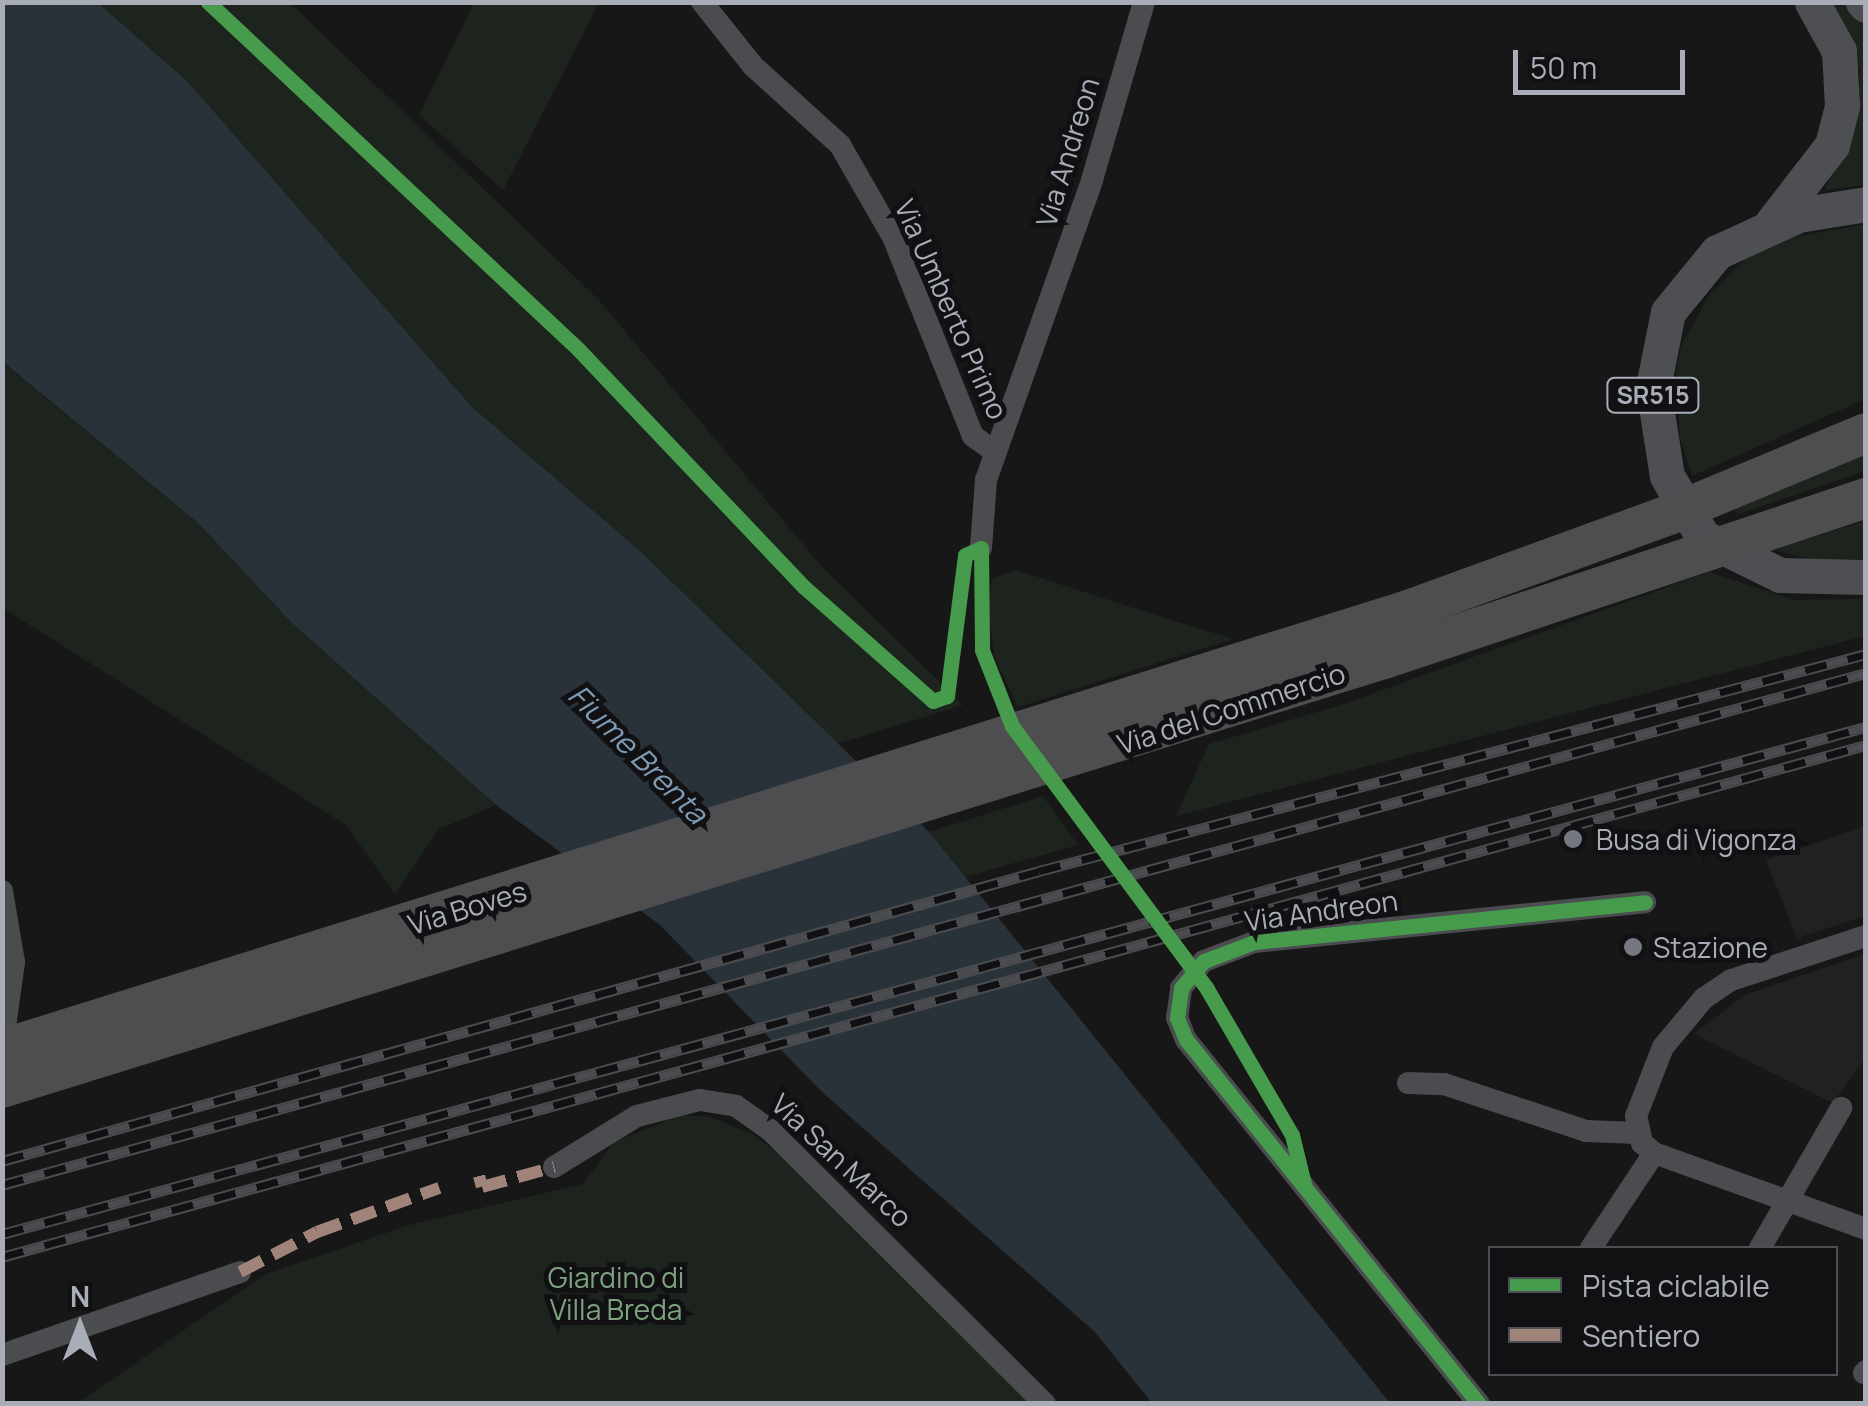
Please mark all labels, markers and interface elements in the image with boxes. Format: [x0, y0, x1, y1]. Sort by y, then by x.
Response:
scale bar [1518, 30, 1690, 92]
text: 50 m [1530, 47, 1597, 88]
street label: Via Andreon [1028, 73, 1106, 231]
street label: Via Umberto Primo [888, 194, 1016, 424]
road number: SR515 [1606, 375, 1700, 415]
street label: Via del Commercio [1113, 655, 1349, 761]
water label: Fiume Brenta [561, 677, 715, 831]
place label: Busa di Vigonza [1596, 822, 1797, 856]
marker: Busa di Vigonza [1560, 826, 1586, 852]
street label: Via Boves [404, 873, 530, 941]
street label: Via Andreon [1242, 883, 1400, 937]
place label: Stazione [1653, 930, 1768, 964]
marker: Stazione [1622, 936, 1644, 958]
street label: Via San Marco [765, 1086, 919, 1234]
legend [1488, 1246, 1838, 1376]
park label: Giardino di Villa Breda [548, 1260, 684, 1326]
text: Pista ciclabile [1582, 1265, 1770, 1306]
north arrow [30, 1276, 130, 1376]
text: N [70, 1277, 90, 1315]
text: Sentiero [1582, 1315, 1700, 1356]

